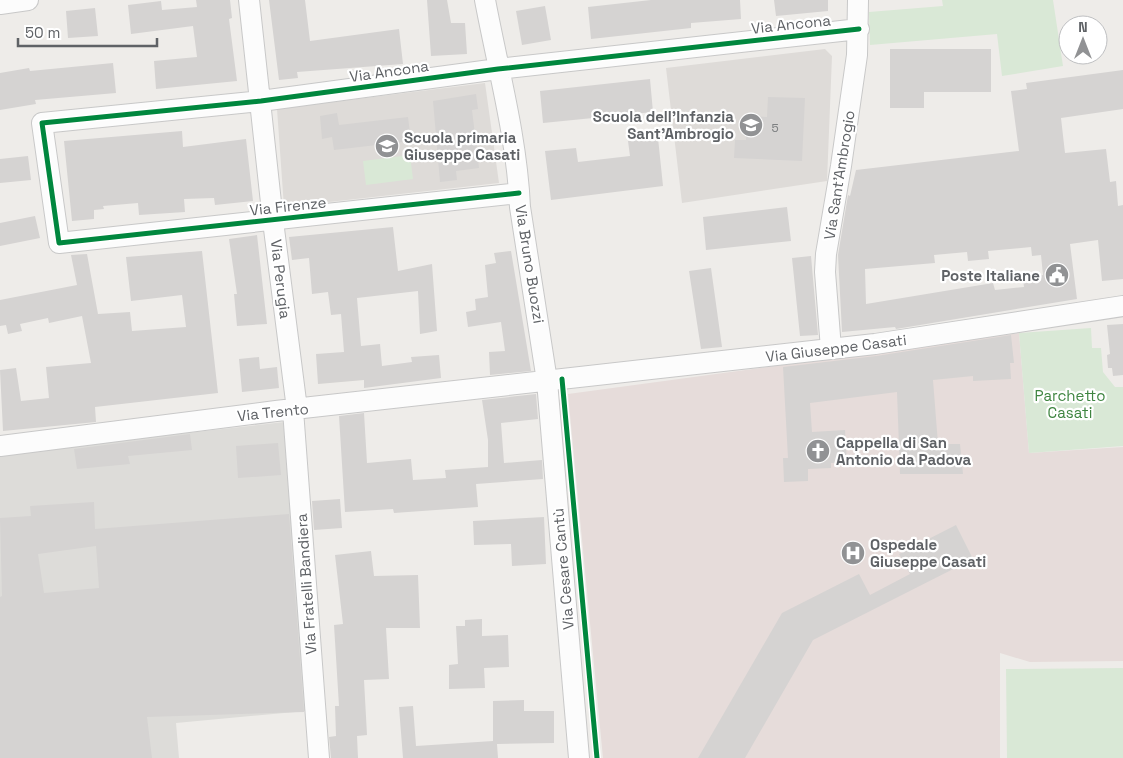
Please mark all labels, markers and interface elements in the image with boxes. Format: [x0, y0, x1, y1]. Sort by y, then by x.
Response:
street label: Via Ancona [750, 10, 832, 38]
scale bar [18, 15, 156, 47]
north arrow [1058, 15, 1108, 65]
text: N [1078, 18, 1088, 36]
text: 50 m [25, 23, 60, 42]
street label: Via Ancona [348, 56, 430, 86]
place label: Scuola dell'Infanzia Sant'Ambrogio [593, 107, 734, 143]
street label: Via Sant'Ambrogio [819, 109, 859, 241]
school or university icon: Scuola dell'Infanzia Sant'Ambrogio [738, 112, 764, 138]
house number: 5 [771, 120, 779, 136]
place label: Scuola primaria Giuseppe Casati [404, 128, 520, 164]
school or university icon: Scuola primaria Giuseppe Casati [374, 133, 400, 159]
street label: Via Firenze [249, 193, 327, 219]
street label: Via Bruno Buozzi [511, 203, 549, 325]
street label: Via Perugia [267, 238, 295, 320]
public building icon: Poste Italiane [1044, 262, 1070, 288]
place label: Poste Italiane [941, 266, 1040, 285]
street label: Via Giuseppe Casati [764, 330, 908, 366]
park label: Parchetto Casati [1035, 386, 1105, 422]
street label: Via Trento [236, 399, 310, 425]
place label: Cappella di San Antonio da Padova [836, 433, 972, 469]
church icon: Cappella di San Antonio da Padova [805, 438, 831, 464]
street label: Via Cesare Cantù [548, 507, 578, 631]
street label: Via Fratelli Bandiera [292, 512, 320, 655]
place label: Ospedale Giuseppe Casati [870, 535, 986, 571]
hospital icon: Ospedale Giuseppe Casati [840, 540, 866, 566]

